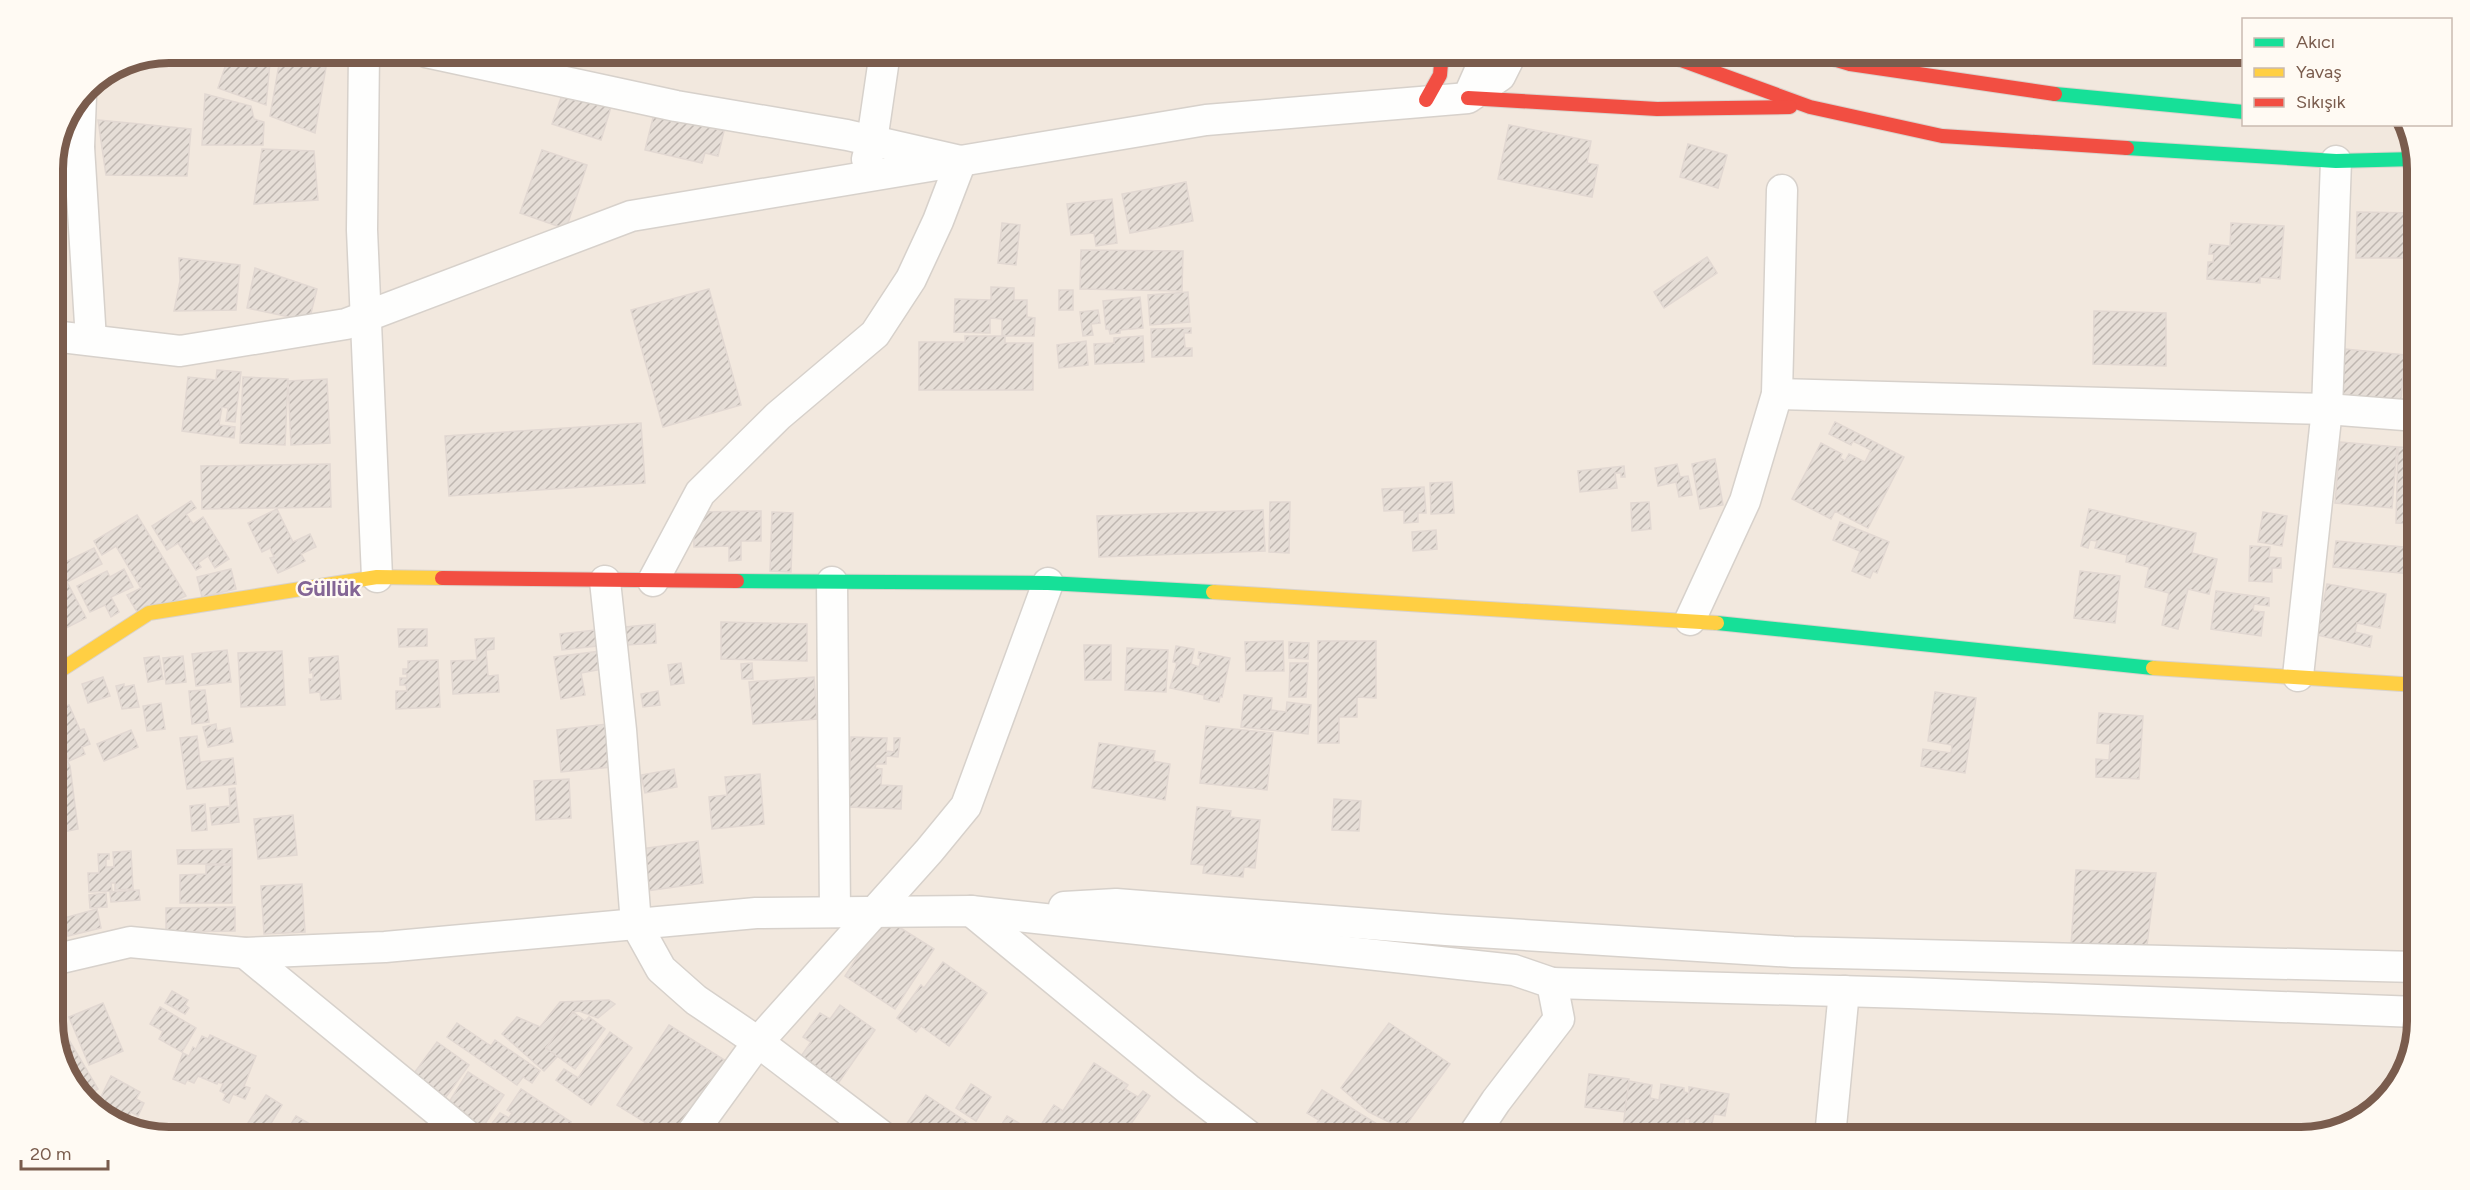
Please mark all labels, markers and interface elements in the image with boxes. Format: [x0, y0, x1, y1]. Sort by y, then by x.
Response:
legend [2242, 18, 2452, 126]
text: Akıcı [2296, 31, 2335, 53]
text: Yavaş [2296, 61, 2342, 83]
text: Sıkışık [2296, 91, 2346, 113]
district label: Güllük [297, 575, 361, 602]
scale bar [21, 1133, 108, 1171]
text: 20 m [30, 1143, 71, 1165]

